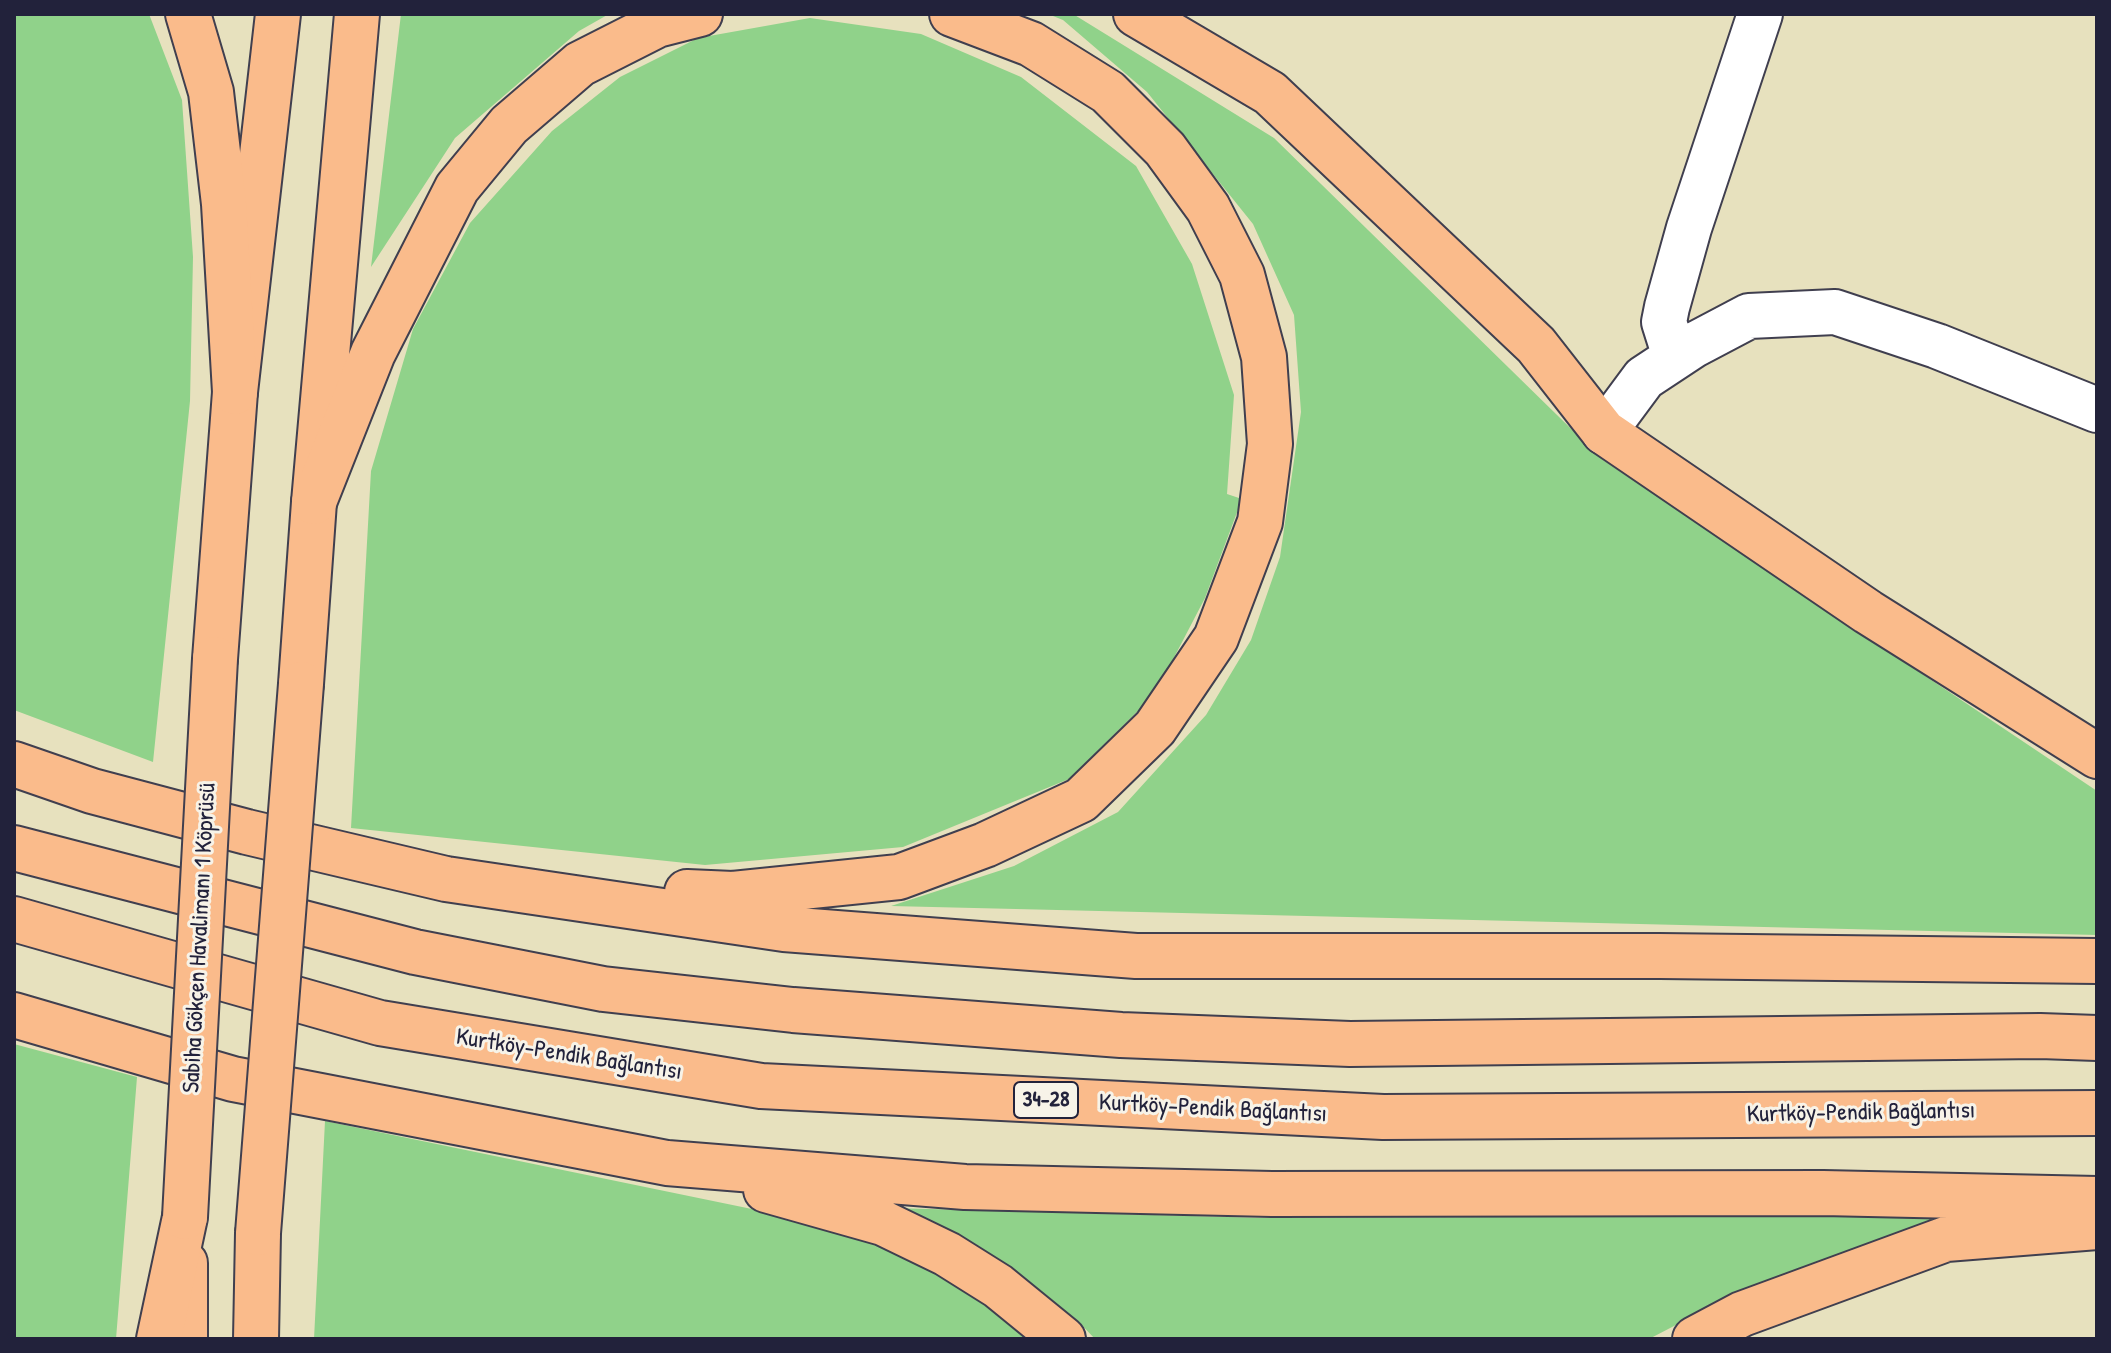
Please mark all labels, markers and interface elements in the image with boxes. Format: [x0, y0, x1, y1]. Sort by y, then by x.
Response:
street label: Sabiha Gökçen Havalimanı 1 Köprüsü [177, 782, 223, 1094]
street label: Kurtköy-Pendik Bağlantısı [454, 1023, 684, 1087]
road number: 34-28 [1014, 1082, 1078, 1118]
street label: Kurtköy-Pendik Bağlantısı [1098, 1089, 1328, 1129]
street label: Kurtköy-Pendik Bağlantısı [1747, 1097, 1975, 1129]

